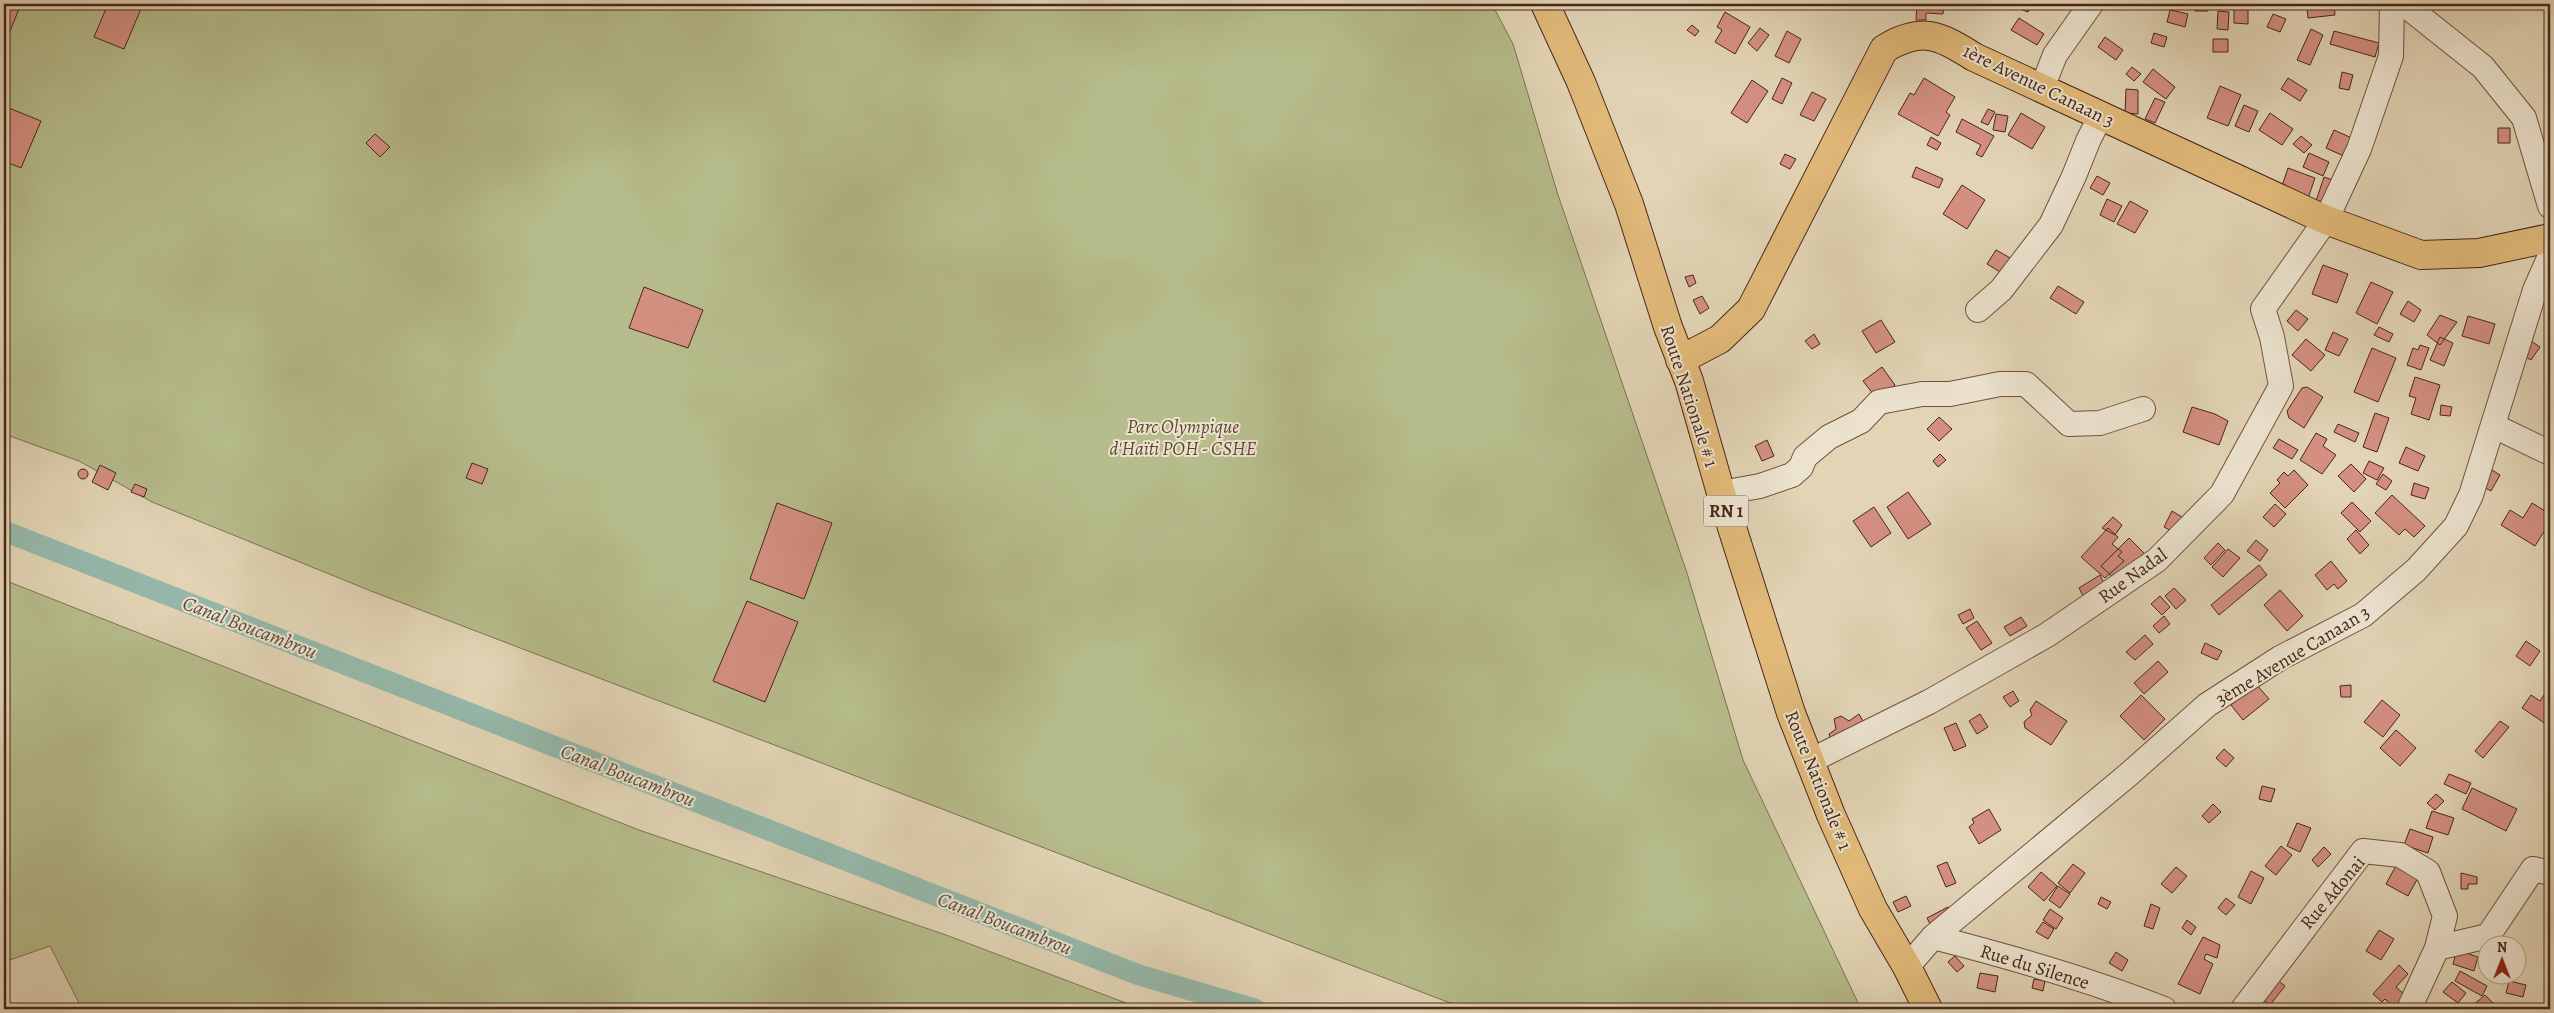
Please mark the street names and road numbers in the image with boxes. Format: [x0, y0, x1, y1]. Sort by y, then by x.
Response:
street label: 1ère Avenue Canaan 3 [1958, 38, 2119, 134]
street label: Route Nationale # 1 [1654, 322, 1725, 471]
road number: RN 1 [1704, 496, 1748, 526]
street label: Rue Nadal [2093, 542, 2173, 610]
street label: 3ème Avenue Canaan 3 [2210, 599, 2375, 712]
street label: Route Nationale # 1 [1778, 707, 1858, 855]
street label: Rue Adonai [2294, 850, 2371, 935]
street label: Rue du Silence [1977, 938, 2093, 996]

